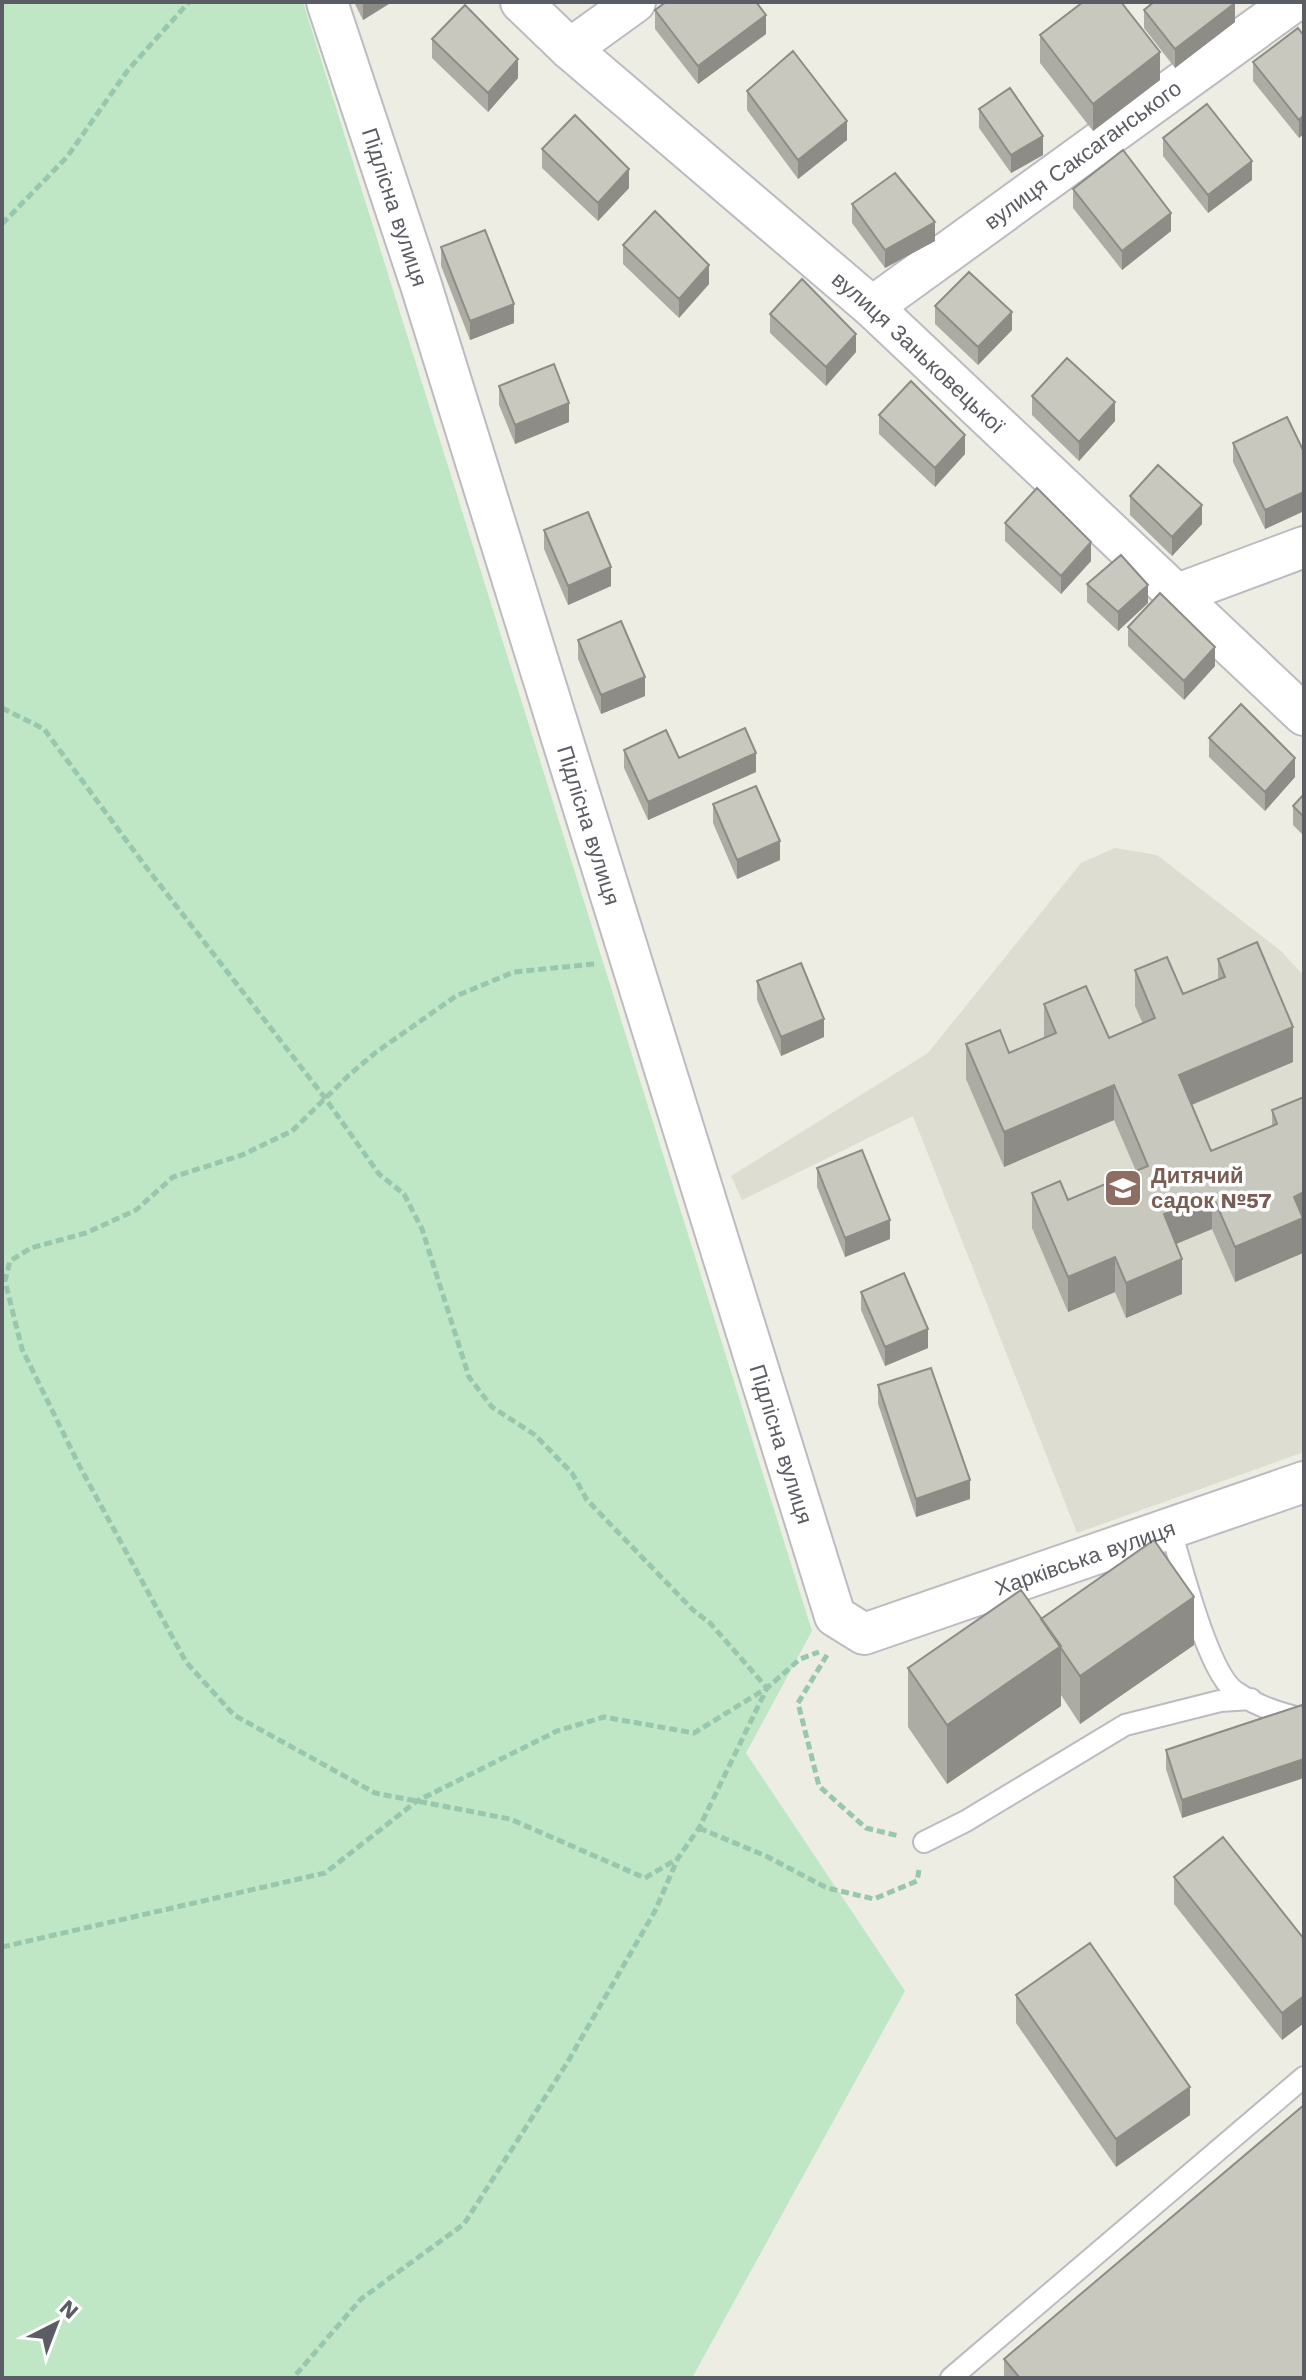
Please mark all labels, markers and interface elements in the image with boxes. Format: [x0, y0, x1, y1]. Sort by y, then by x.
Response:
street label: вулиця Саксаганського [980, 75, 1186, 234]
street label: Підлісна вулиця [357, 125, 433, 290]
street label: вулиця Заньковецької [827, 267, 1010, 439]
street label: Підлісна вулиця [552, 743, 625, 908]
place label: Дитячий садок №57 [1151, 1163, 1272, 1213]
school or university icon: Дитячий садок №57 [1102, 1167, 1144, 1209]
street label: Підлісна вулиця [744, 1361, 818, 1527]
street label: Харківська вулиця [992, 1515, 1178, 1601]
north arrow [16, 2284, 96, 2364]
text: N [55, 2295, 83, 2324]

